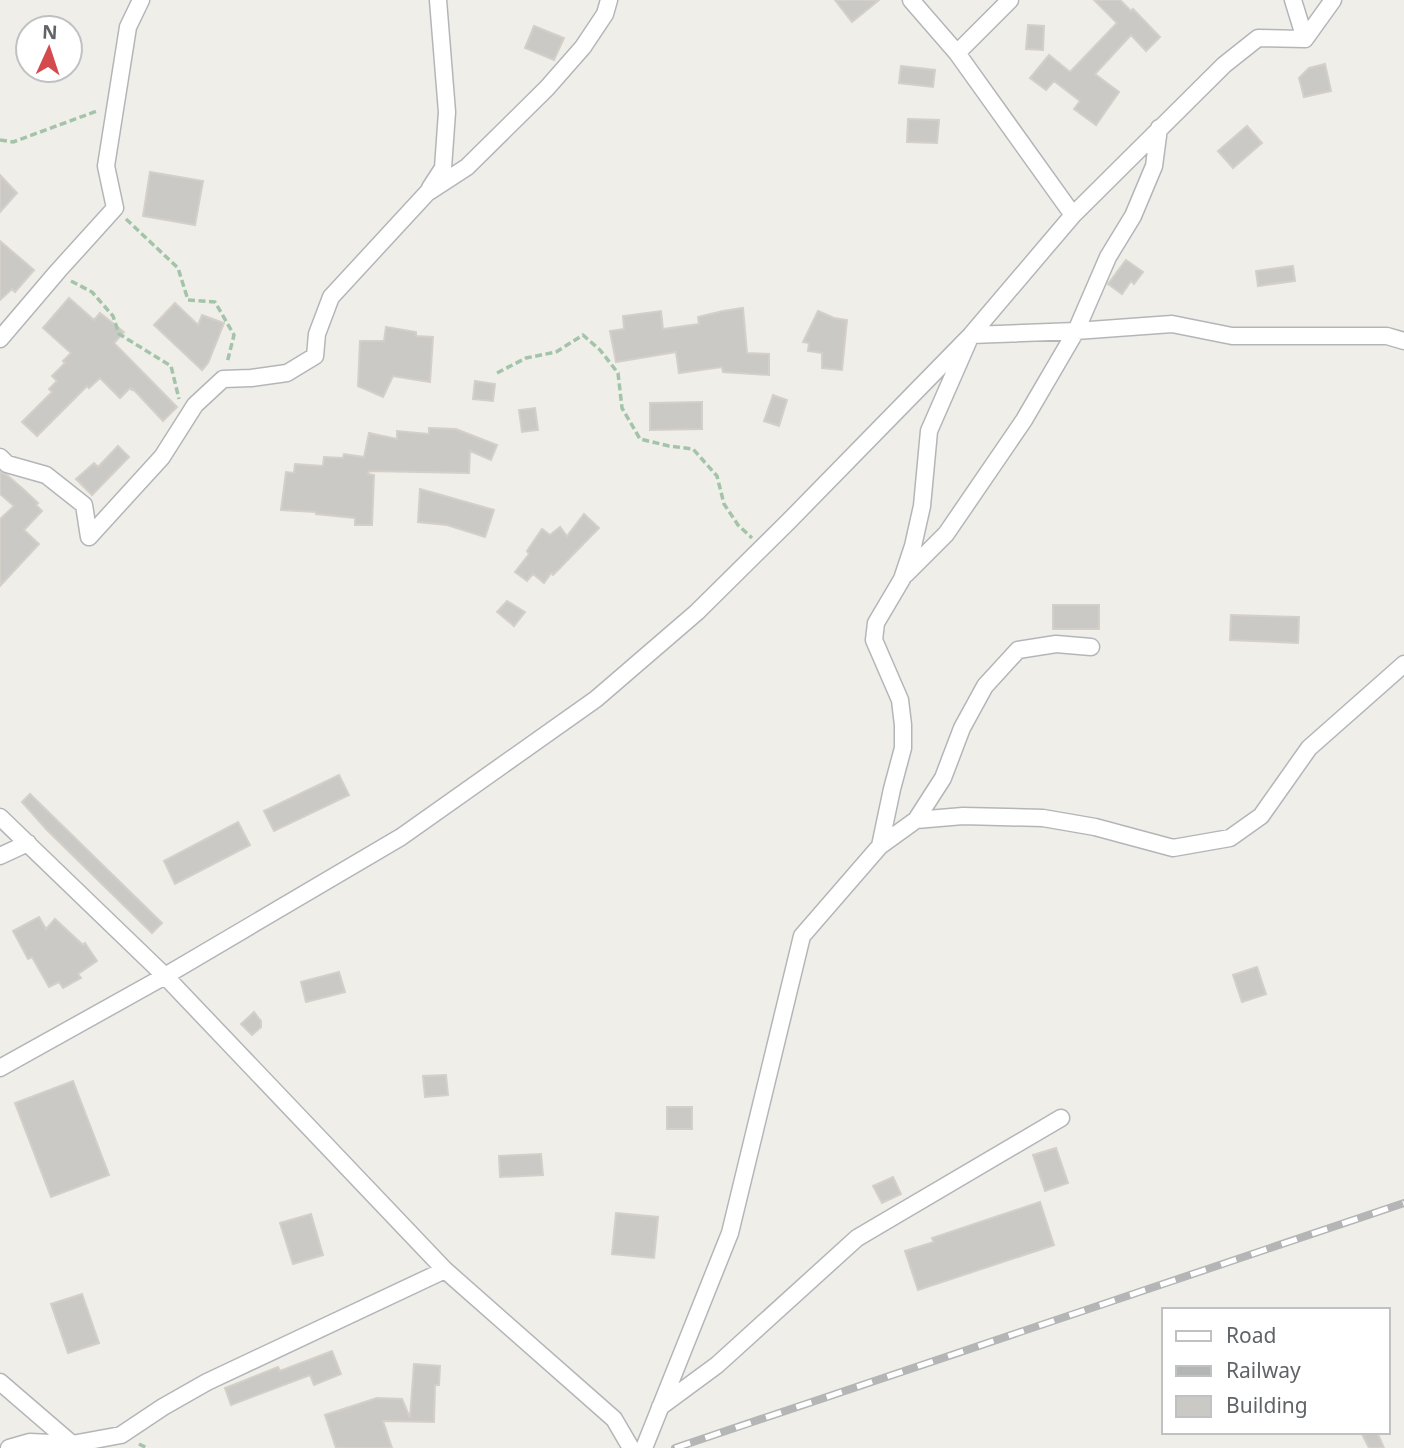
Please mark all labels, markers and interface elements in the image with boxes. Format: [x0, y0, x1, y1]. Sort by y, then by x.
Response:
north arrow [14, 14, 84, 84]
text: N [41, 19, 58, 45]
legend [1162, 1308, 1390, 1434]
text: Road [1226, 1321, 1276, 1349]
text: Railway [1226, 1356, 1301, 1384]
text: Building [1226, 1391, 1308, 1419]

